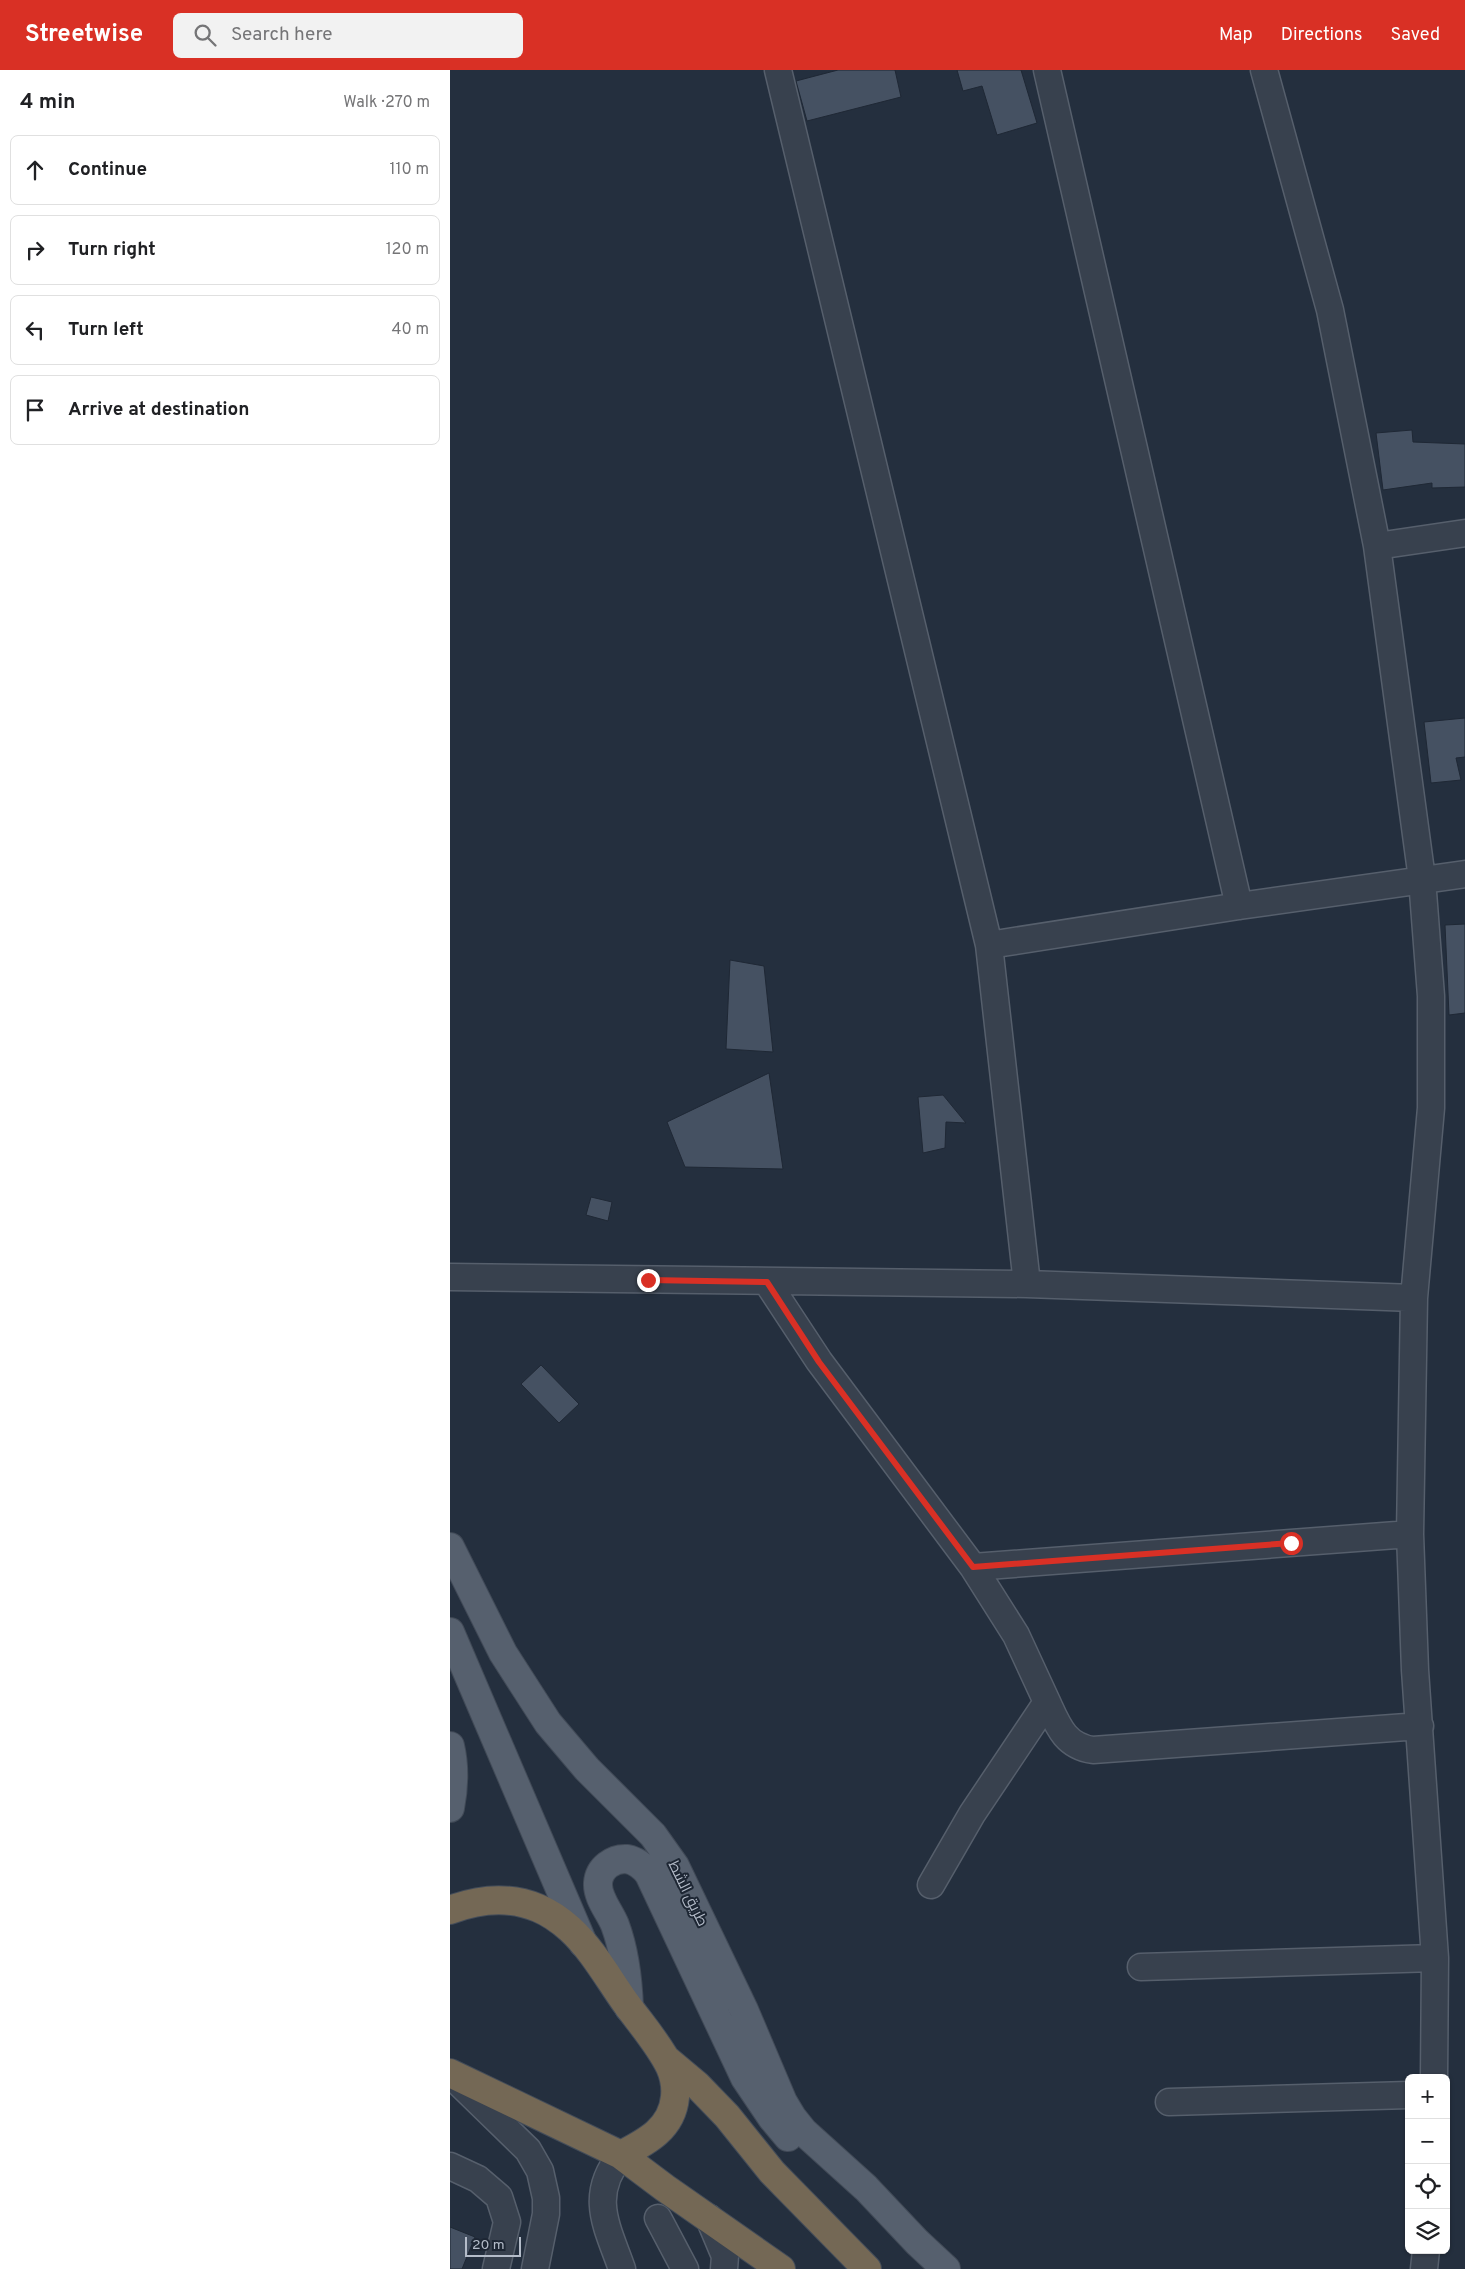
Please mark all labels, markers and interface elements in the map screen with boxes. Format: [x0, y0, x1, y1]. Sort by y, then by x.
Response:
search box [173, 13, 523, 58]
text: Streetwise [25, 20, 143, 50]
icon: search [191, 21, 219, 49]
text: Search here [231, 23, 333, 47]
text: Map [1219, 24, 1253, 47]
text: Directions [1281, 24, 1363, 47]
text: Saved [1391, 24, 1440, 47]
text: 4 min [20, 89, 76, 116]
text: Walk · 270 m [343, 93, 430, 113]
icon: ahead [21, 156, 49, 184]
text: Continue [68, 158, 147, 182]
text: 110 m [389, 160, 429, 180]
icon: right [21, 236, 49, 264]
text: Turn right [68, 238, 156, 262]
text: 120 m [386, 240, 429, 260]
icon: left [21, 316, 49, 344]
text: Turn left [68, 318, 144, 342]
text: 40 m [391, 320, 429, 340]
icon: arrive [21, 396, 49, 424]
text: Arrive at destination [68, 398, 249, 422]
route end [637, 1269, 660, 1292]
route start [1280, 1532, 1303, 1555]
street label: طريق الشط [663, 1858, 711, 1930]
map controls [1405, 2074, 1450, 2254]
button: + [1405, 2074, 1450, 2119]
button: − [1405, 2119, 1450, 2164]
button: locate [1405, 2164, 1450, 2209]
button: layers [1405, 2209, 1450, 2254]
scale bar [465, 2234, 521, 2257]
text: 20 m [472, 2237, 505, 2254]

